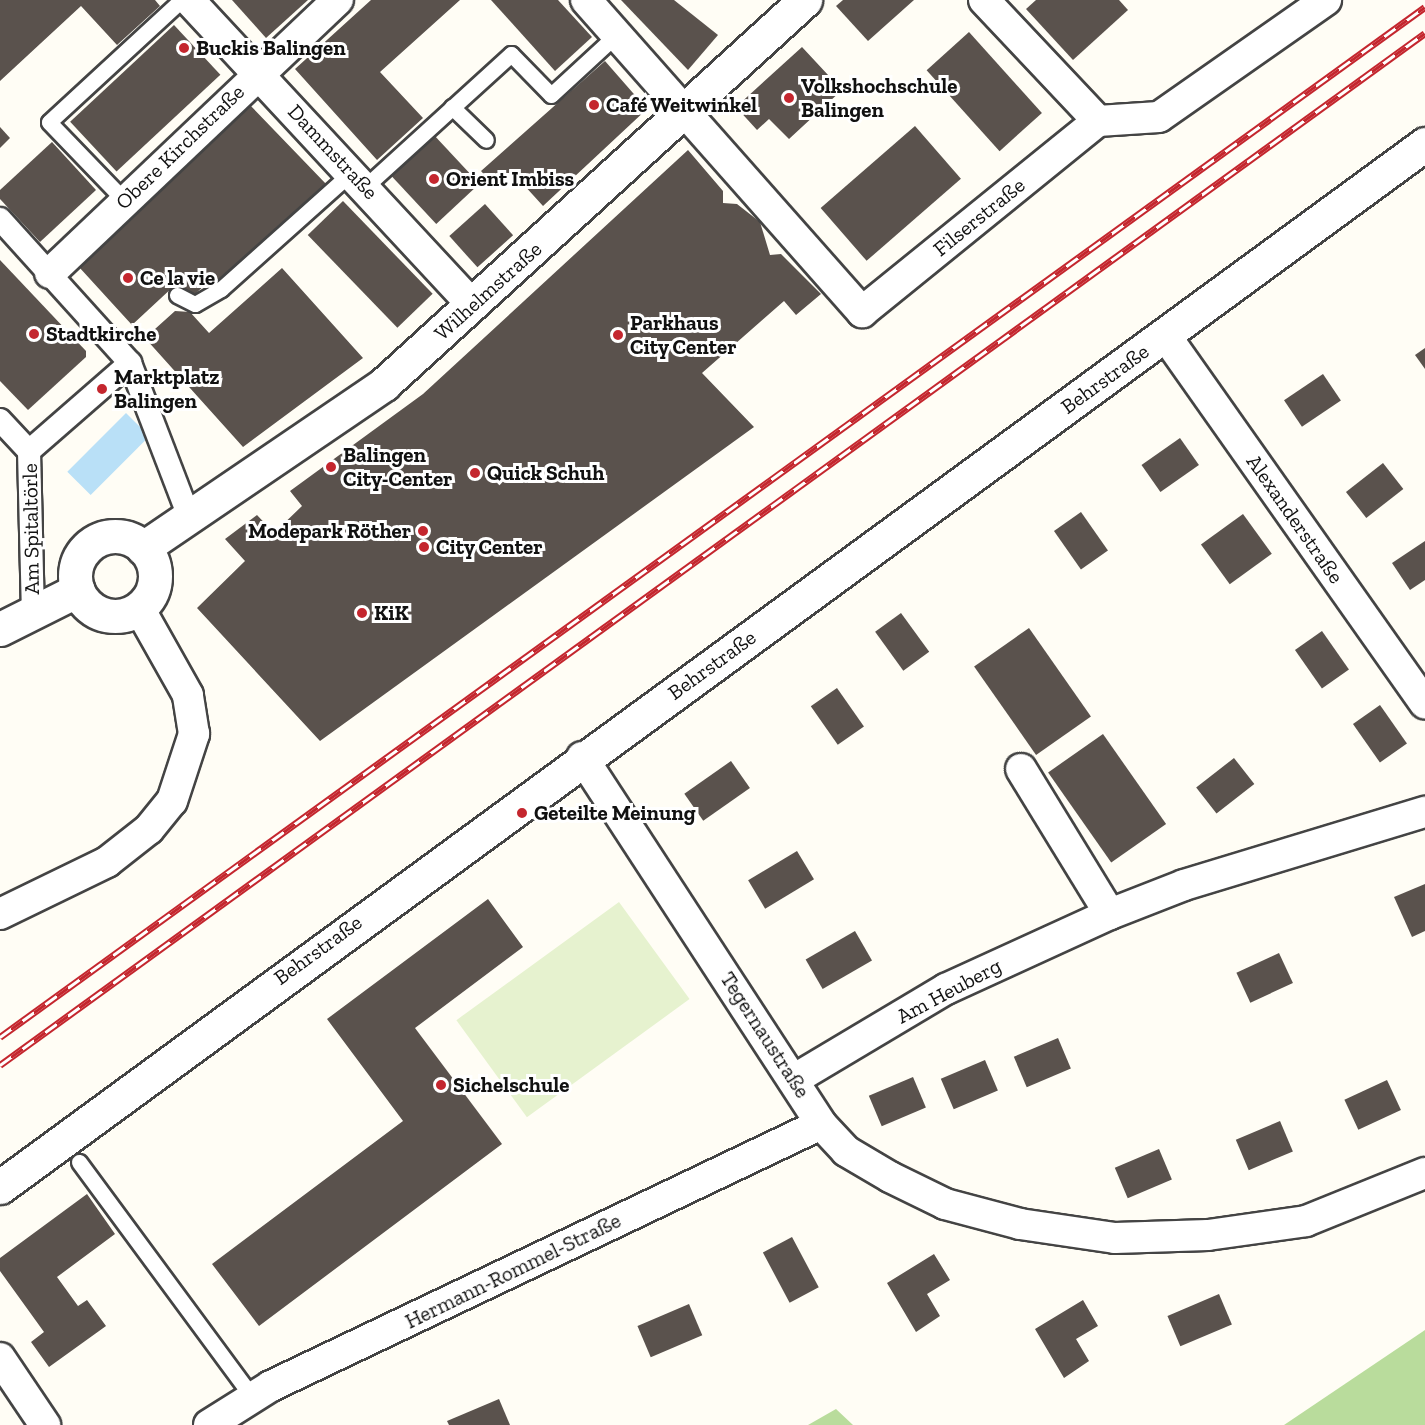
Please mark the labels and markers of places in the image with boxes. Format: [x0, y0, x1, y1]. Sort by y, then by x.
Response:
place label: Buckis Balingen [196, 35, 346, 61]
marker: Buckis Balingen [177, 41, 191, 55]
place label: Volkshochschule Balingen [801, 73, 957, 123]
marker: Volkshochschule Balingen [782, 91, 796, 105]
place label: Café Weitwinkel [606, 92, 758, 118]
marker: Café Weitwinkel [587, 98, 601, 112]
place label: Orient Imbiss [446, 166, 574, 192]
marker: Orient Imbiss [427, 172, 441, 186]
place label: Ce la vie [140, 265, 216, 291]
marker: Ce la vie [121, 271, 135, 285]
place label: Parkhaus City Center [630, 310, 737, 360]
place label: Stadtkirche [46, 321, 156, 347]
marker: Stadtkirche [27, 327, 41, 341]
marker: Parkhaus City Center [611, 328, 625, 342]
place label: Marktplatz Balingen [114, 364, 219, 414]
marker: Marktplatz Balingen [95, 382, 109, 396]
place label: Balingen City-Center [343, 442, 452, 492]
marker: Balingen City-Center [324, 460, 338, 474]
place label: Quick Schuh [487, 460, 604, 486]
marker: Quick Schuh [468, 466, 482, 480]
place label: Modepark Röther [248, 518, 411, 544]
marker: Modepark Röther [416, 524, 430, 538]
place label: City Center [436, 534, 543, 560]
marker: City Center [417, 540, 431, 554]
place label: KiK [374, 600, 409, 626]
marker: KiK [355, 606, 369, 620]
place label: Geteilte Meinung [534, 800, 696, 826]
marker: Geteilte Meinung [515, 806, 529, 820]
place label: Sichelschule [453, 1072, 569, 1098]
marker: Sichelschule [434, 1078, 448, 1092]

